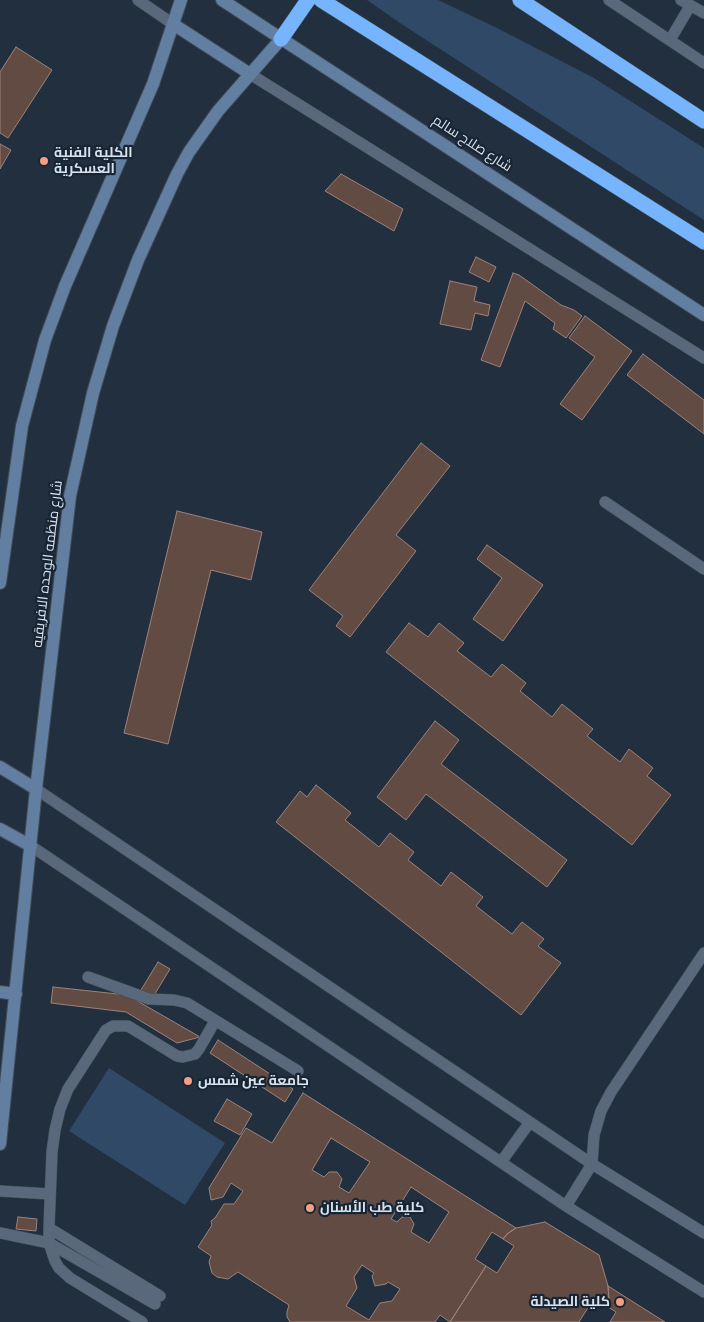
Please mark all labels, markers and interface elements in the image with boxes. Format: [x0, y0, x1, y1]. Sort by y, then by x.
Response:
street label: شارع صلاح سالم [429, 112, 515, 176]
place label: الكلية الفنية العسكرية [54, 145, 133, 178]
marker: الكلية الفنية العسكرية [38, 155, 50, 167]
street label: شارع منظمه الوحده الافريقيه [29, 480, 67, 648]
place label: جامعة عين شمس [198, 1073, 309, 1089]
marker: جامعة عين شمس [182, 1075, 194, 1087]
place label: كلية طب الأسنان [320, 1200, 424, 1216]
marker: كلية طب الأسنان [304, 1202, 316, 1214]
place label: كلية الصيدلة [530, 1294, 610, 1310]
marker: كلية الصيدلة [614, 1296, 626, 1308]

